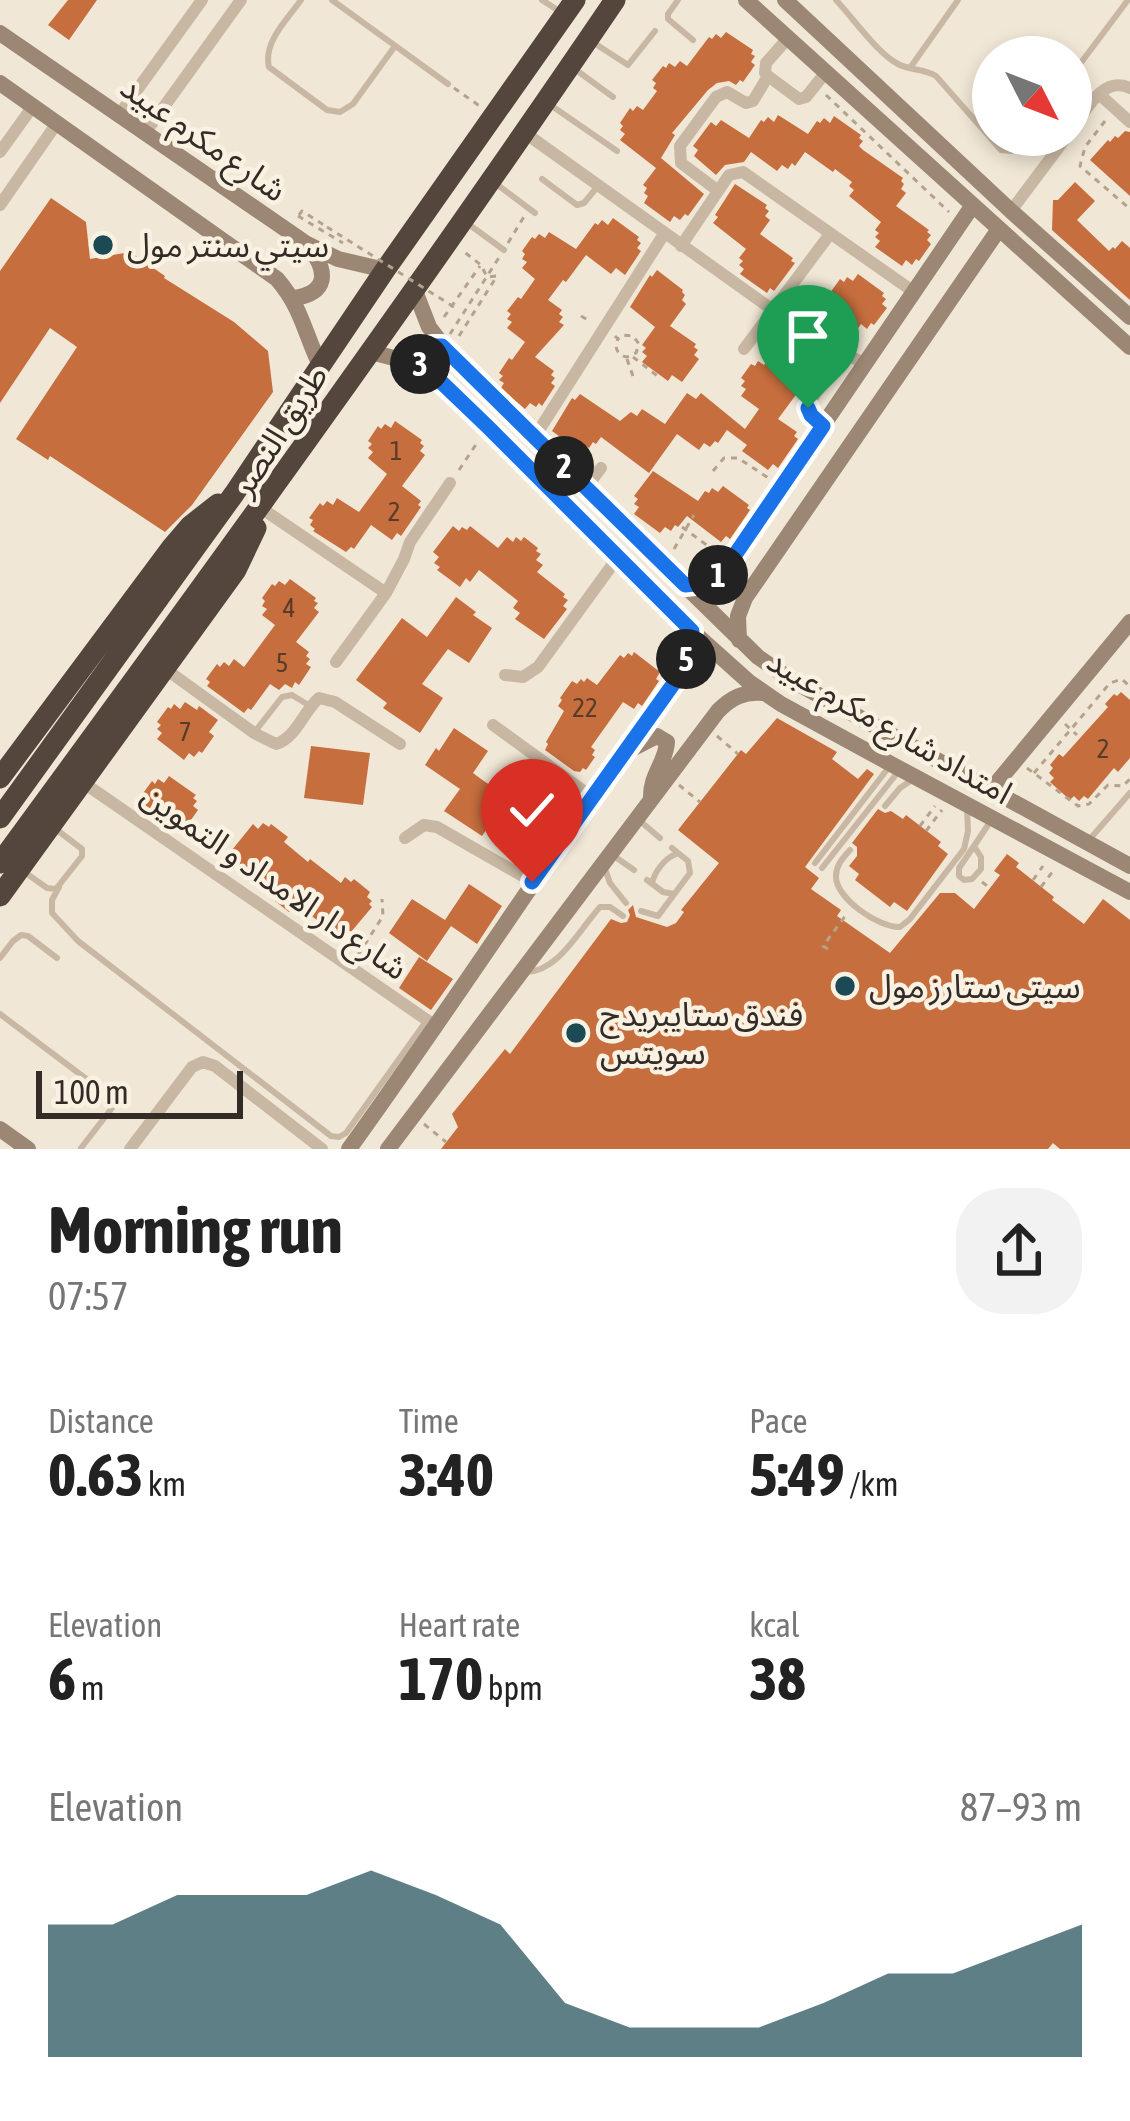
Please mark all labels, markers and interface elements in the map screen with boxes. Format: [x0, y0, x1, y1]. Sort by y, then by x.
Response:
north arrow [972, 36, 1092, 156]
map controls [972, 36, 1092, 156]
street label: شارع مكرم عبيد [111, 67, 294, 214]
place label: سيتي سنتر مول [127, 226, 329, 271]
marker: سيتي سنتر مول [90, 232, 116, 258]
pin [757, 285, 859, 408]
icon: arrive [775, 303, 841, 369]
pin: 3 [390, 334, 450, 394]
text: 3 [412, 345, 428, 383]
street label: طريق النصر [222, 358, 337, 504]
house number: 1 [390, 435, 402, 466]
pin: 2 [534, 436, 594, 496]
text: 2 [556, 447, 572, 485]
house number: 2 [388, 496, 400, 527]
pin: 1 [688, 545, 748, 605]
text: 1 [710, 556, 726, 594]
house number: 4 [283, 592, 295, 623]
pin: 5 [656, 629, 716, 689]
text: 5 [678, 640, 694, 678]
street label: امتداد شارع مكرم عبيد [758, 641, 1019, 817]
house number: 5 [276, 647, 288, 678]
house number: 22 [572, 692, 598, 723]
house number: 7 [179, 716, 191, 747]
house number: 2 [1097, 733, 1109, 764]
pin [481, 759, 583, 882]
street label: شارع دار الامداد و التموين [131, 775, 415, 992]
icon: check [499, 777, 565, 843]
place label: سيتى ستارز مول [869, 967, 1081, 1006]
marker: سيتى ستارز مول [832, 973, 858, 999]
place label: فندق ستايبريدج سويتس [600, 995, 803, 1072]
marker: فندق ستايبريدج سويتس [563, 1020, 589, 1046]
scale bar [36, 1065, 243, 1118]
text: 100 m [54, 1073, 129, 1111]
button: share [956, 1188, 1082, 1314]
text: Morning run [48, 1191, 343, 1267]
text: 07:57 [48, 1274, 128, 1318]
text: Distance [48, 1402, 154, 1440]
text: Time [399, 1402, 459, 1440]
text: Pace [749, 1402, 807, 1440]
text: 0.63 [48, 1440, 143, 1509]
text: 3:40 [399, 1440, 494, 1509]
text: 5:49 [749, 1440, 845, 1509]
text: km [143, 1465, 186, 1503]
text: /km [845, 1465, 899, 1503]
text: Elevation [48, 1606, 162, 1644]
text: Heart rate [399, 1606, 520, 1644]
text: kcal [749, 1606, 800, 1644]
text: 6 [48, 1644, 76, 1713]
text: 170 [399, 1644, 483, 1713]
text: 38 [749, 1644, 806, 1713]
text: m [76, 1669, 104, 1707]
text: bpm [483, 1669, 543, 1707]
text: Elevation [48, 1785, 183, 1829]
text: 87–93 m [960, 1785, 1082, 1829]

